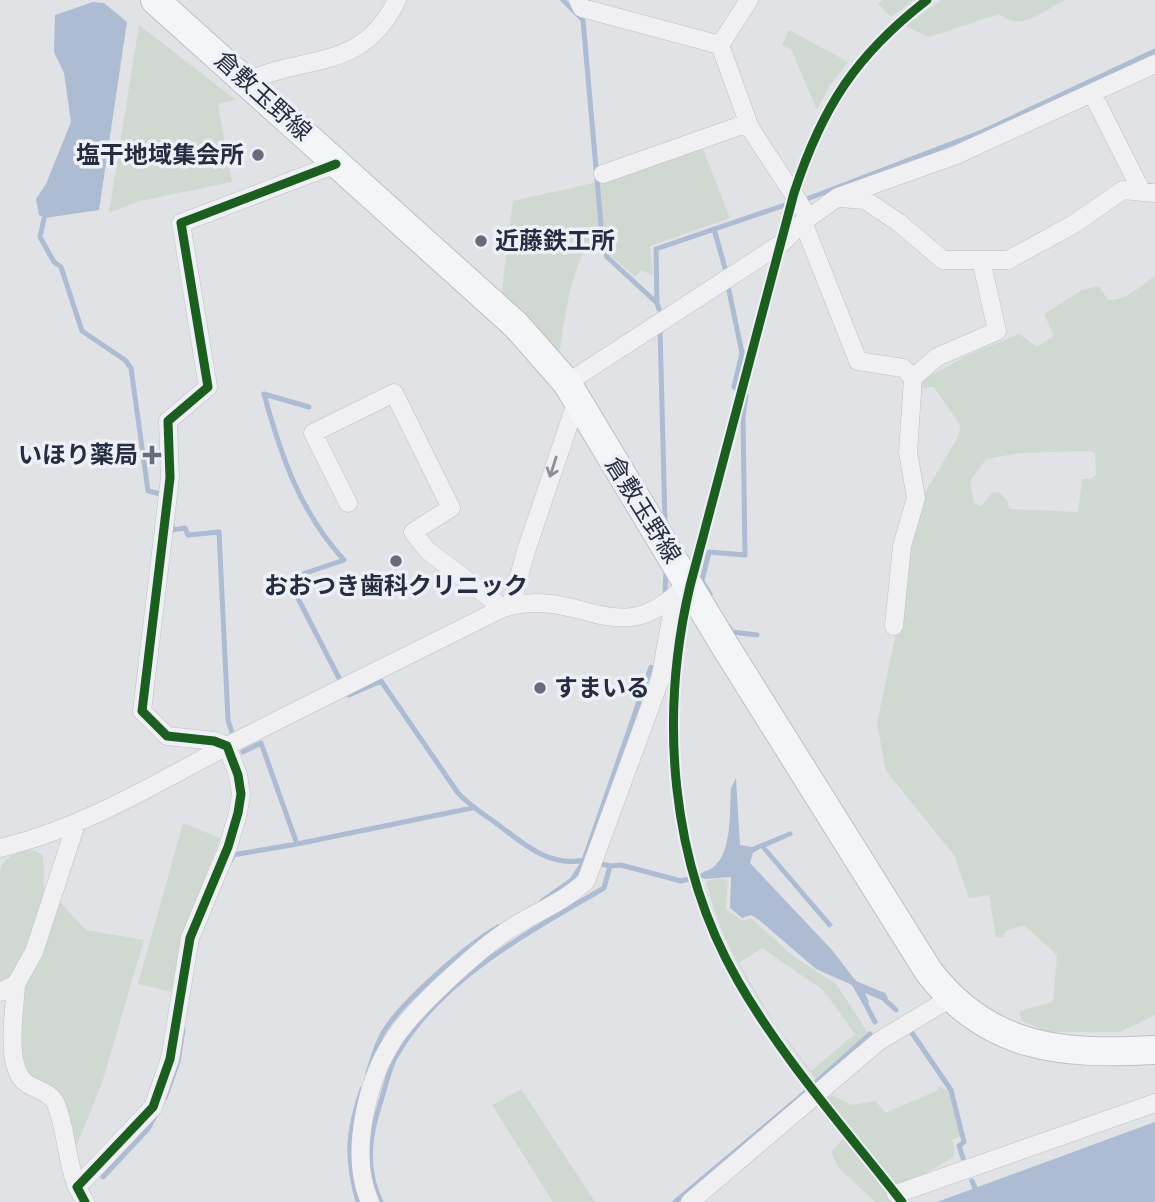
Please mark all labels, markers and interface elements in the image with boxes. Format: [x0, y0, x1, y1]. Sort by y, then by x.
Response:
street label: 倉敷玉野線 [209, 44, 318, 147]
place label: 塩干地域集会所 [76, 139, 244, 169]
marker: 塩干地域集会所 [250, 147, 266, 163]
place label: 近藤鉄工所 [495, 225, 615, 255]
marker: 近藤鉄工所 [473, 233, 489, 249]
place label: いほり薬局 [18, 439, 138, 469]
marker: いほり薬局 [144, 447, 160, 463]
street label: 倉敷玉野線 [599, 451, 688, 568]
one-way arrow [546, 456, 559, 478]
marker: おおつき歯科クリニック [388, 553, 404, 569]
place label: おおつき歯科クリニック [264, 570, 528, 600]
place label: すまいる [554, 672, 650, 702]
marker: すまいる [532, 680, 548, 696]

